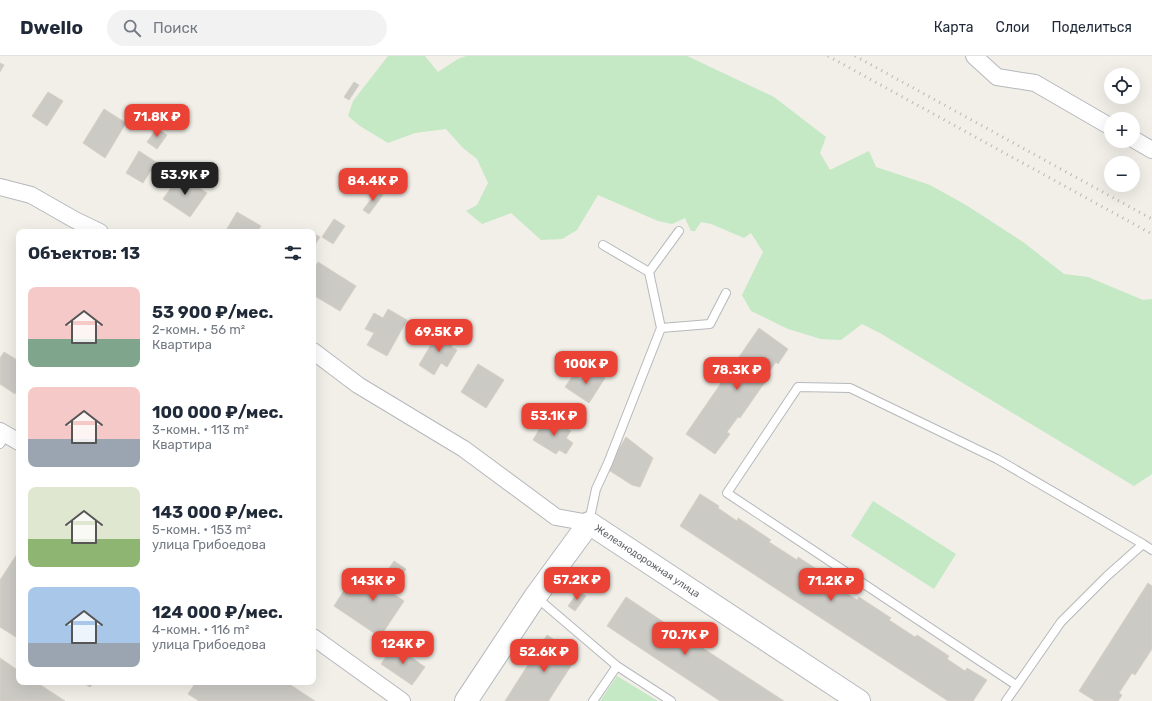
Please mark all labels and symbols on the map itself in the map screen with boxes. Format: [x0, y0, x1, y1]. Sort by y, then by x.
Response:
pin: 71.8K ₽ [120, 104, 194, 138]
pin: 53.9K ₽ [148, 162, 222, 196]
pin: 84.4K ₽ [336, 168, 410, 202]
pin: 69.5K ₽ [402, 319, 476, 353]
pin: 100K ₽ [553, 351, 619, 385]
pin: 78.3K ₽ [700, 357, 774, 391]
pin: 53.1K ₽ [517, 403, 591, 437]
street label: Железнодорожная улица [592, 522, 702, 600]
pin: 57.2K ₽ [540, 567, 614, 601]
pin: 143K ₽ [340, 568, 406, 602]
pin: 71.2K ₽ [794, 568, 868, 602]
pin: 70.7K ₽ [648, 622, 722, 656]
pin: 124K ₽ [370, 631, 436, 665]
pin: 52.6K ₽ [507, 639, 581, 673]

